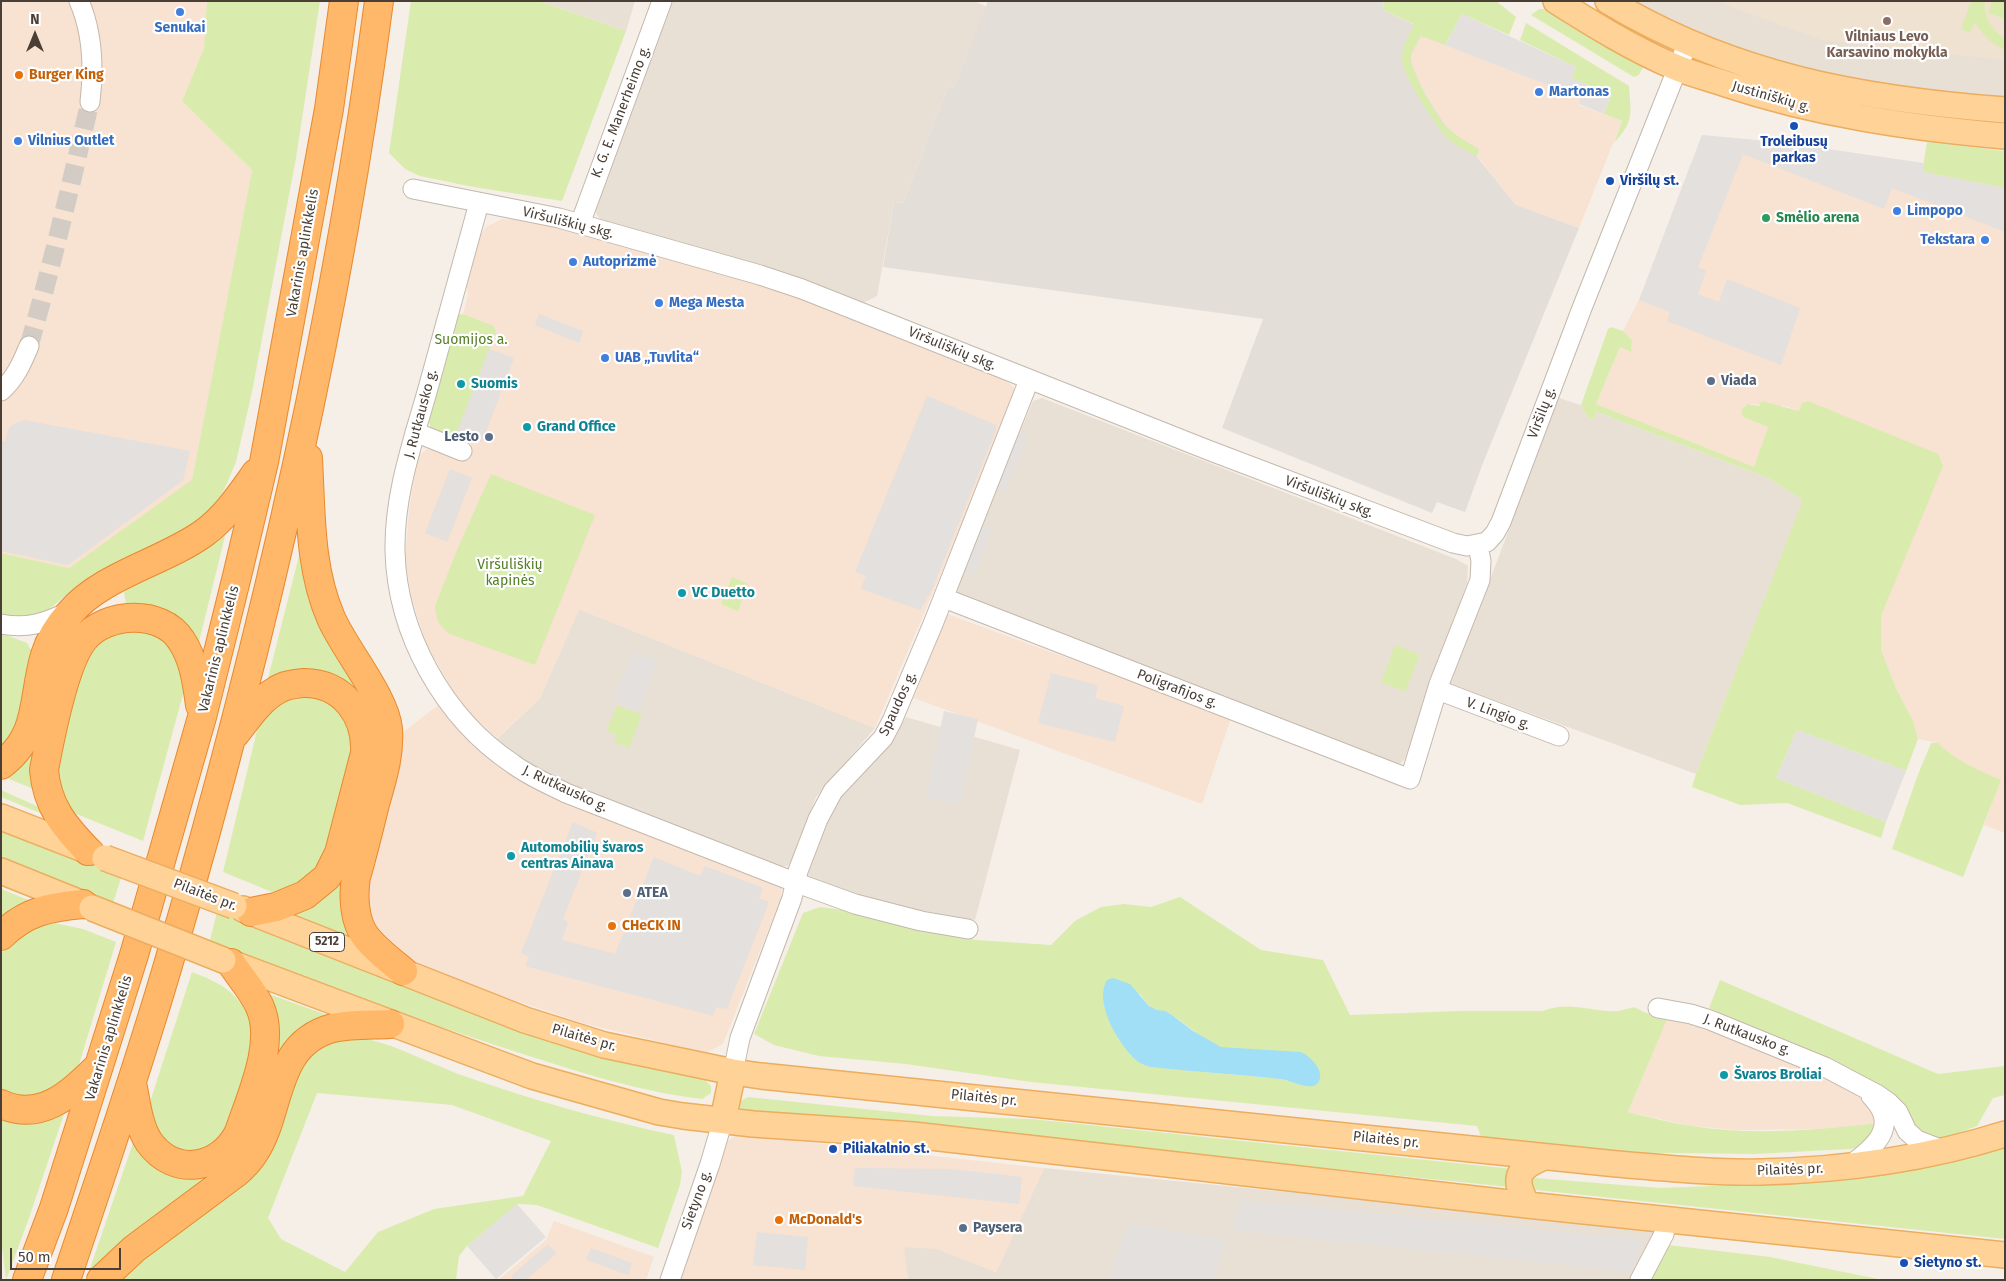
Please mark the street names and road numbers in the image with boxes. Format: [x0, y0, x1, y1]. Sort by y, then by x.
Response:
street label: K. G. E. Manerheimo g. [588, 44, 654, 180]
street label: Justiniškių g. [1730, 78, 1812, 116]
street label: Vakarinis aplinkkelis [283, 188, 323, 318]
street label: Viršuliškių skg. [521, 204, 615, 242]
street label: Viršuliškių skg. [906, 324, 998, 374]
street label: J. Rutkausko g. [401, 367, 441, 461]
street label: Viršilų g. [1524, 385, 1560, 441]
street label: Viršuliškių skg. [1282, 472, 1376, 522]
street label: Vakarinis aplinkkelis [195, 584, 243, 714]
street label: Poligrafijos g. [1134, 666, 1220, 712]
street label: Spaudos g. [876, 669, 920, 739]
street label: V. Lingio g. [1464, 694, 1532, 734]
street label: J. Rutkausko g. [520, 762, 610, 816]
street label: Pilaitės pr. [171, 875, 239, 915]
road number: 5212 [310, 932, 344, 952]
street label: Vakarinis aplinkkelis [82, 973, 136, 1103]
street label: J. Rutkausko g. [1701, 1011, 1793, 1059]
street label: Pilaitės pr. [550, 1021, 618, 1055]
street label: Pilaitės pr. [950, 1086, 1018, 1110]
street label: Pilaitės pr. [1352, 1128, 1420, 1152]
street label: Pilaitės pr. [1757, 1160, 1823, 1180]
street label: Sietyno g. [679, 1168, 715, 1232]

